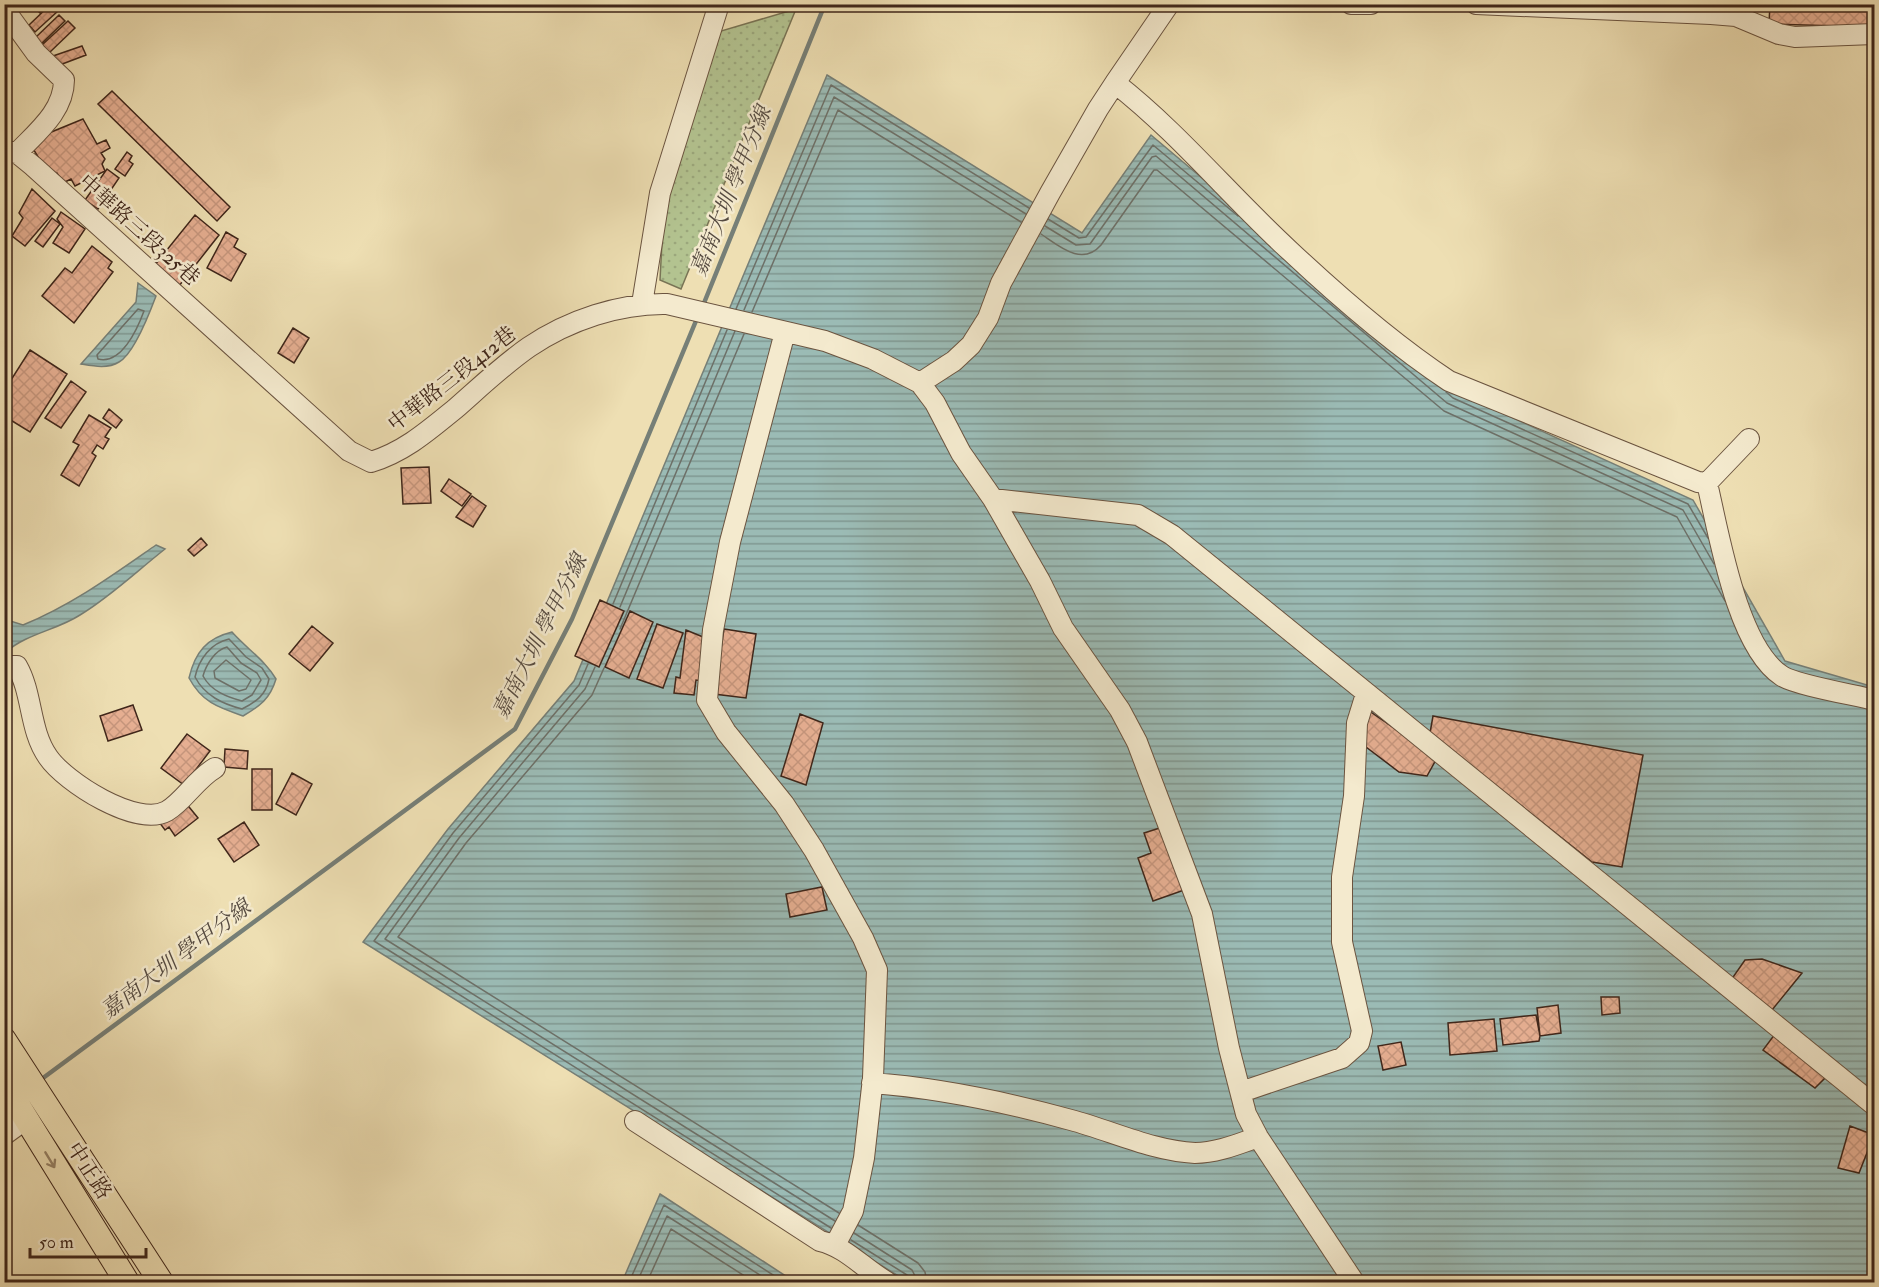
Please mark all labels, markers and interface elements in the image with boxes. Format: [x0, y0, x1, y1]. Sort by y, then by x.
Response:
water label: 嘉南大圳 學甲分線 [684, 100, 779, 280]
street label: 中華路三段325巷 [73, 168, 205, 292]
street label: 中華路三段412巷 [382, 321, 522, 437]
water label: 嘉南大圳 學甲分線 [487, 547, 594, 723]
water label: 嘉南大圳 學甲分線 [95, 892, 258, 1025]
street label: 中正路 [61, 1137, 117, 1205]
one-way arrow [44, 1151, 56, 1168]
scale bar [30, 1221, 146, 1259]
text: 50 m [39, 1231, 74, 1254]

